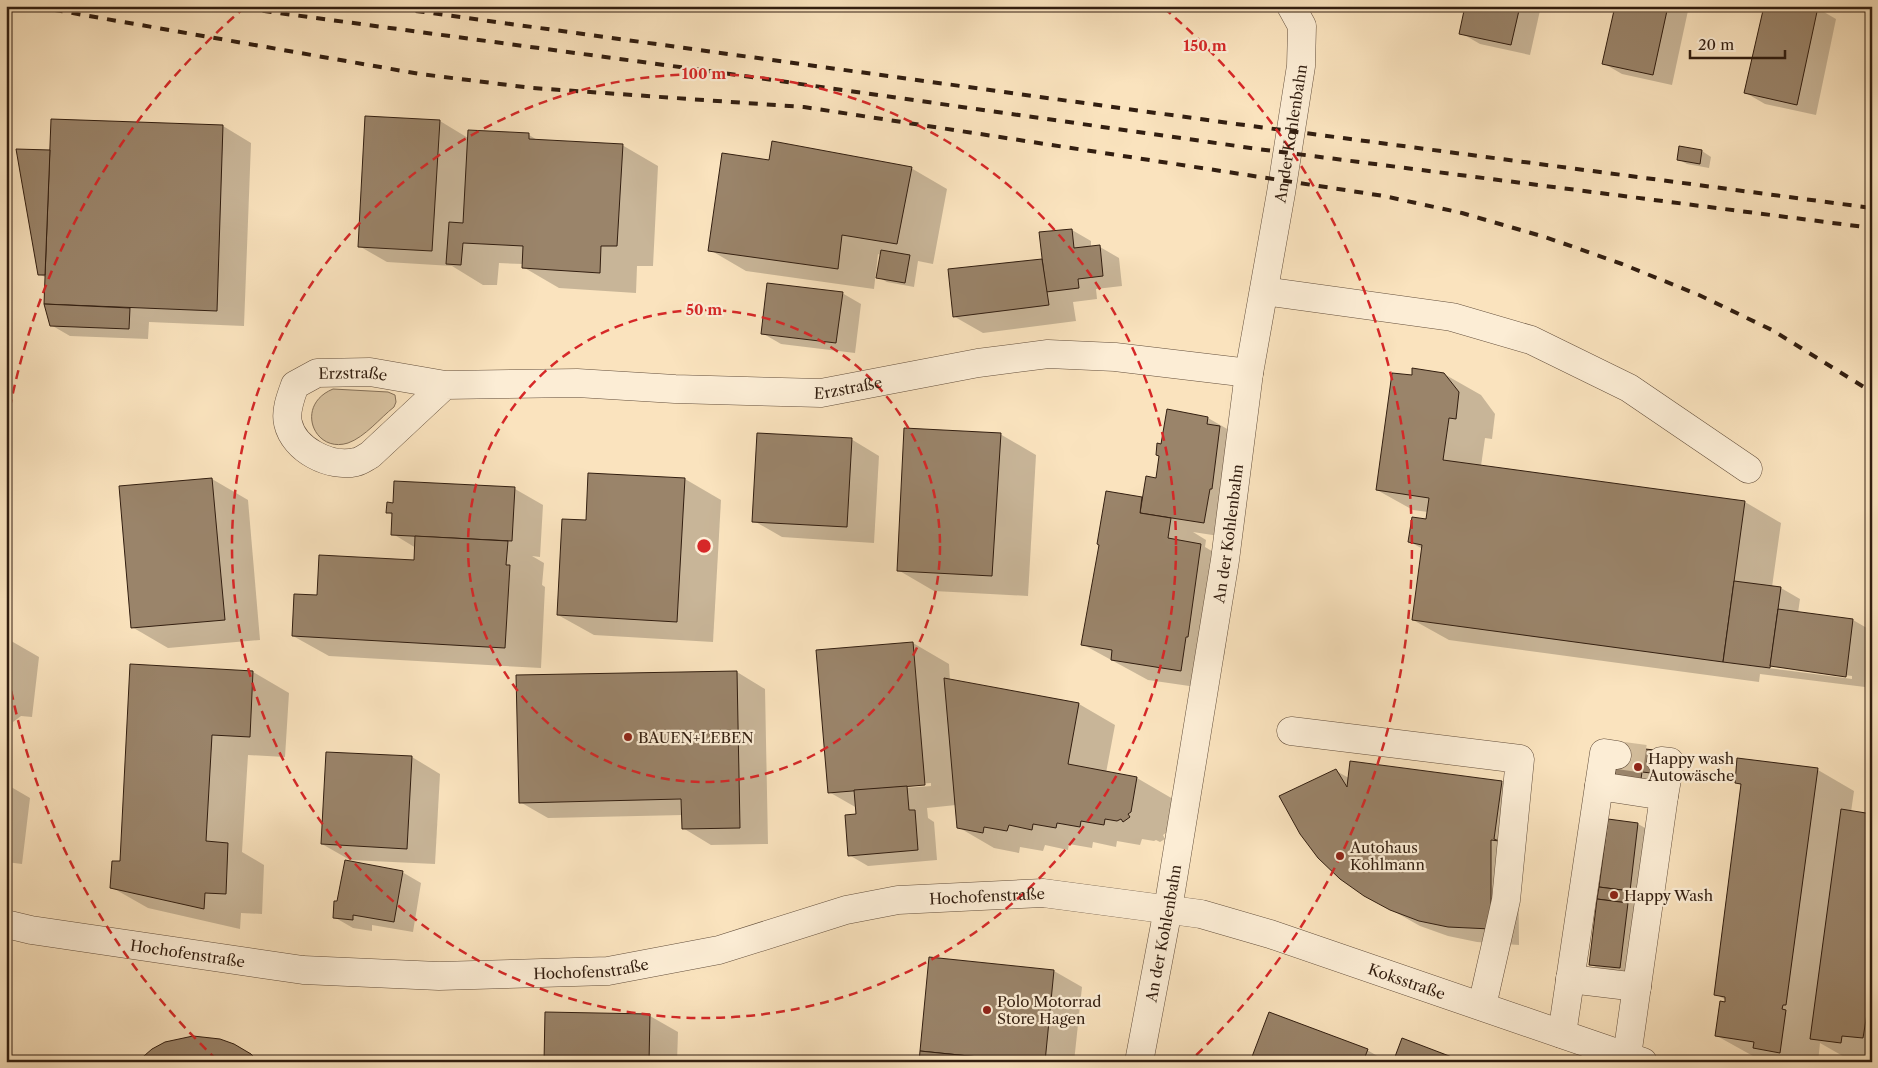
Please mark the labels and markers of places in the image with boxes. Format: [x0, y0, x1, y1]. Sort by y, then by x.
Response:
centre of rings [695, 537, 713, 555]
place label: BAUEN+LEBEN [638, 728, 754, 747]
marker: BAUEN+LEBEN [622, 731, 634, 743]
place label: Happy wash Autowäsche [1647, 749, 1735, 785]
marker: Happy wash Autowäsche [1632, 761, 1644, 773]
place label: Autohaus Kohlmann [1349, 838, 1425, 874]
marker: Autohaus Kohlmann [1334, 850, 1346, 862]
place label: Happy Wash [1624, 886, 1714, 905]
marker: Happy Wash [1608, 889, 1620, 901]
place label: Polo Motorrad Store Hagen [997, 992, 1101, 1028]
marker: Polo Motorrad Store Hagen [981, 1004, 993, 1016]

